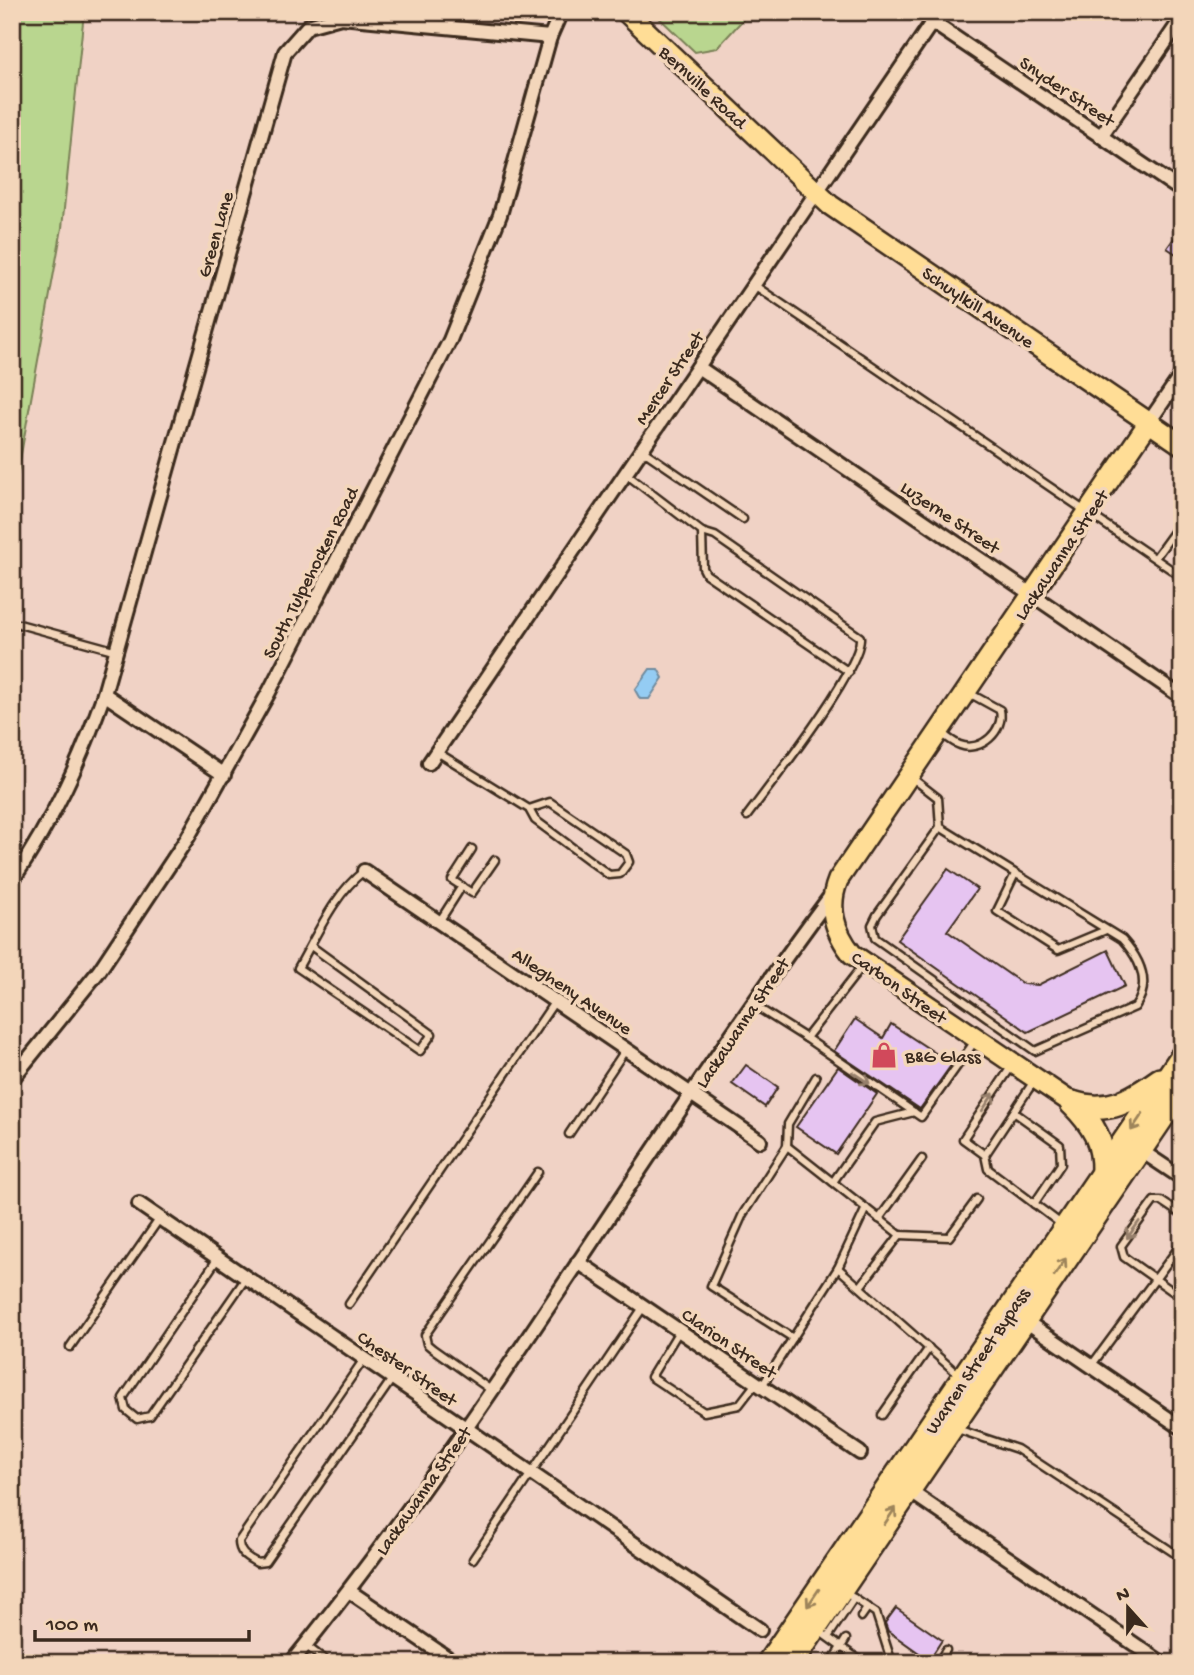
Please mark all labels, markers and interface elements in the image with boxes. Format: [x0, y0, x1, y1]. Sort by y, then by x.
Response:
street label: Bernville Road [652, 41, 752, 136]
street label: Snyder Street [1014, 53, 1120, 134]
street label: Green Lane [194, 189, 241, 281]
street label: Schuylkill Avenue [917, 263, 1038, 355]
street label: Mercer Street [631, 326, 712, 430]
street label: Luzerne Street [895, 477, 1005, 562]
street label: South Tulpehocken Road [259, 482, 366, 663]
street label: Lackawanna Street [1011, 485, 1116, 625]
street label: Allegheny Avenue [506, 944, 636, 1042]
street label: Carbon Street [846, 947, 952, 1032]
street label: Lackawanna Street [692, 953, 797, 1093]
shop icon: B&G Glass [869, 1040, 899, 1070]
place label: B&G Glass [904, 1047, 982, 1070]
one-way arrow [851, 1071, 871, 1085]
one-way arrow [981, 1093, 995, 1112]
one-way arrow [1130, 1112, 1144, 1131]
one-way arrow [1125, 1220, 1140, 1239]
one-way arrow [1053, 1258, 1067, 1277]
street label: Warren Street Bypass [921, 1284, 1037, 1440]
street label: Clarion Street [676, 1305, 782, 1386]
street label: Chester Street [352, 1327, 462, 1414]
street label: Lackawanna Street [372, 1421, 479, 1561]
one-way arrow [883, 1507, 897, 1526]
north arrow [1092, 1574, 1162, 1644]
text: N [1113, 1582, 1133, 1608]
one-way arrow [806, 1588, 821, 1607]
scale bar [35, 1598, 248, 1642]
text: 100 m [45, 1614, 98, 1639]

